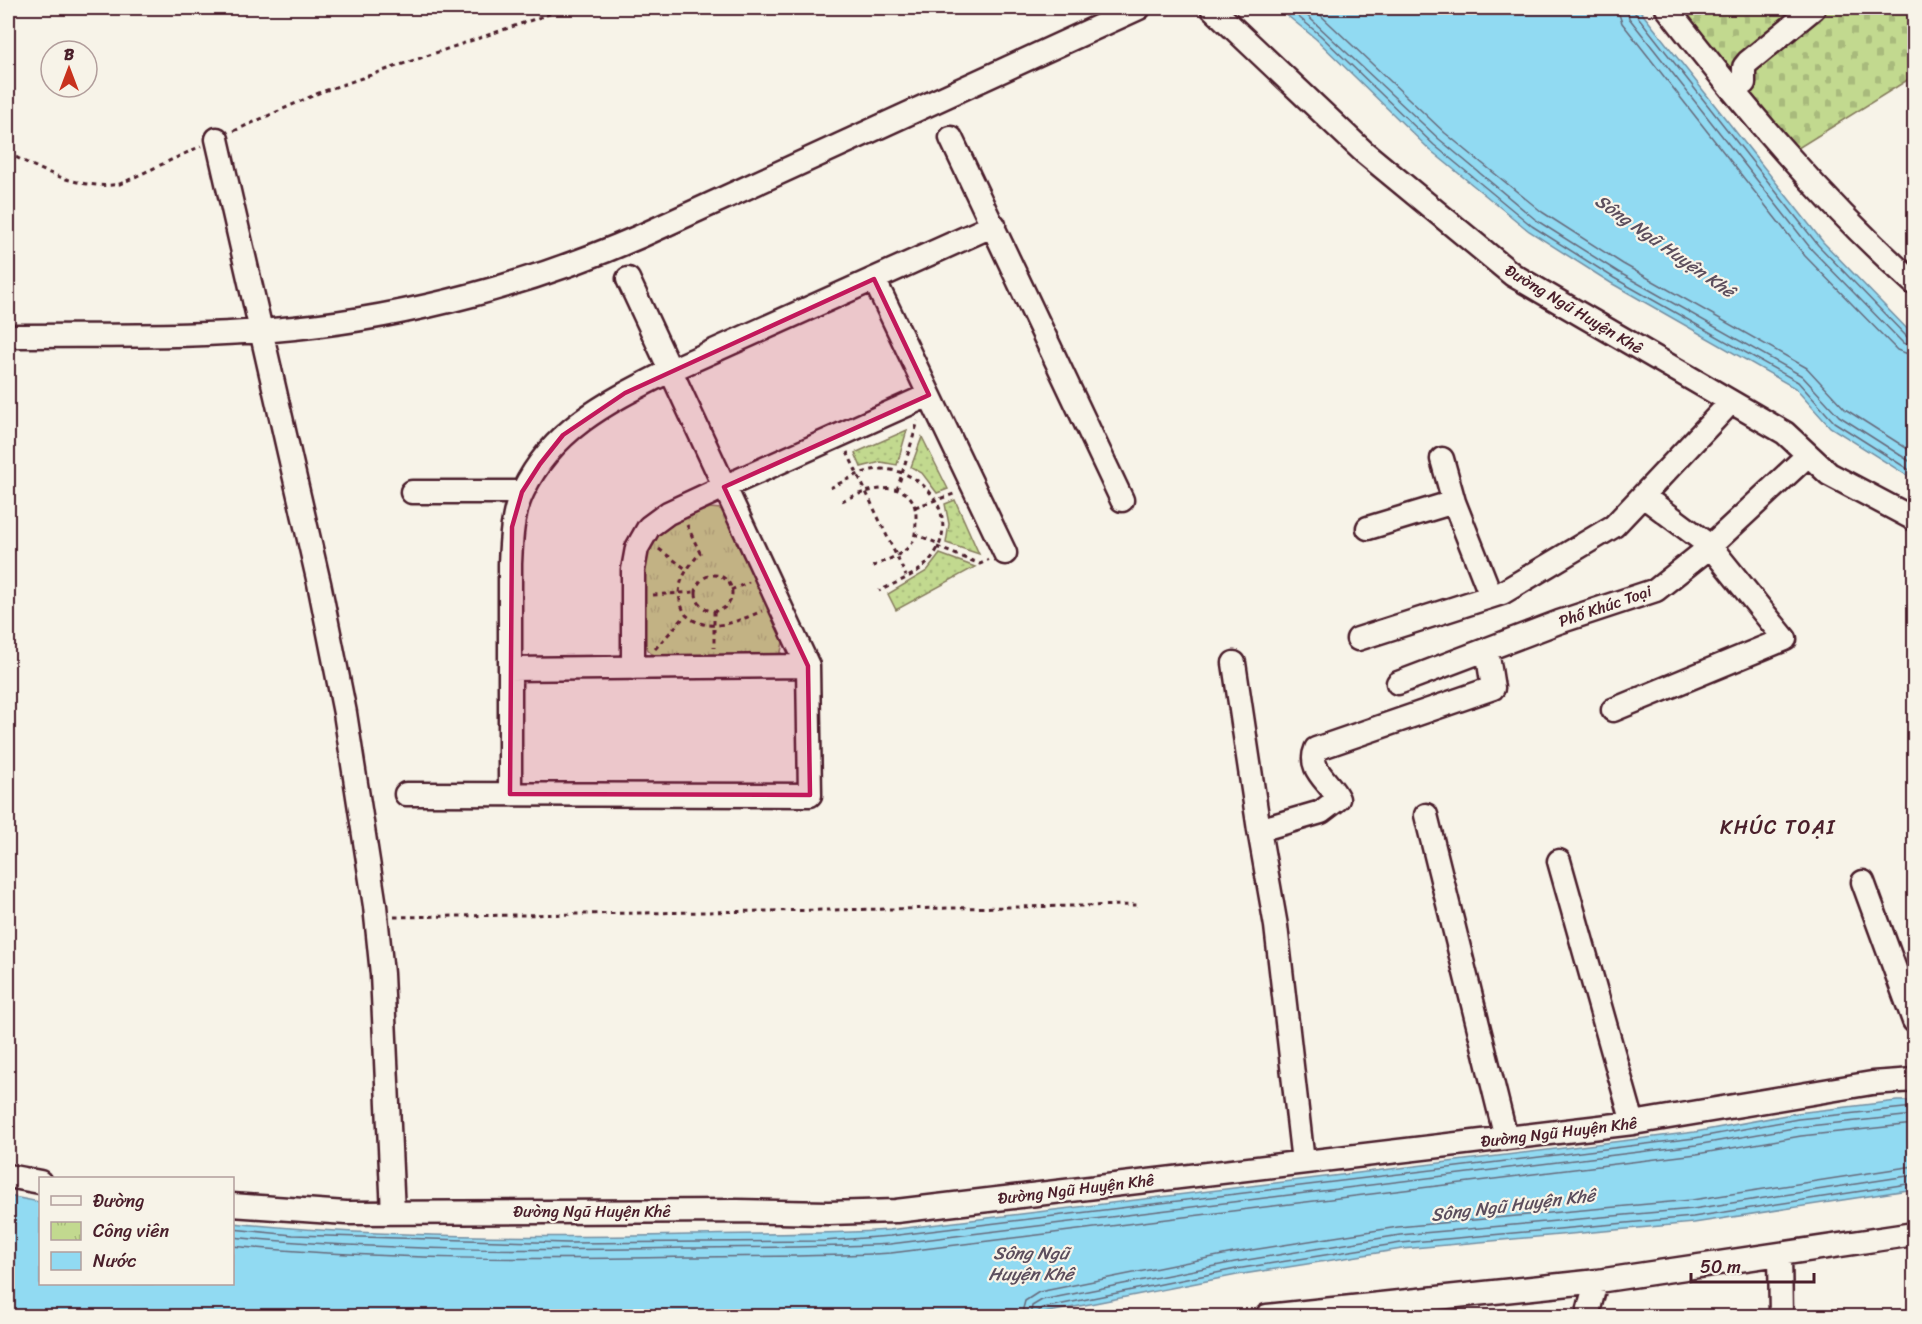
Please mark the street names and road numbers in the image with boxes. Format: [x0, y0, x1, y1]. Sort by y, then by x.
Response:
street label: Đường Ngũ Huyện Khê [1499, 256, 1649, 362]
street label: Phố Khúc Toại [1554, 576, 1656, 635]
street label: Đường Ngũ Huyện Khê [1479, 1108, 1639, 1156]
street label: Đường Ngũ Huyện Khê [996, 1165, 1156, 1213]
street label: Đường Ngũ Huyện Khê [513, 1197, 671, 1226]

